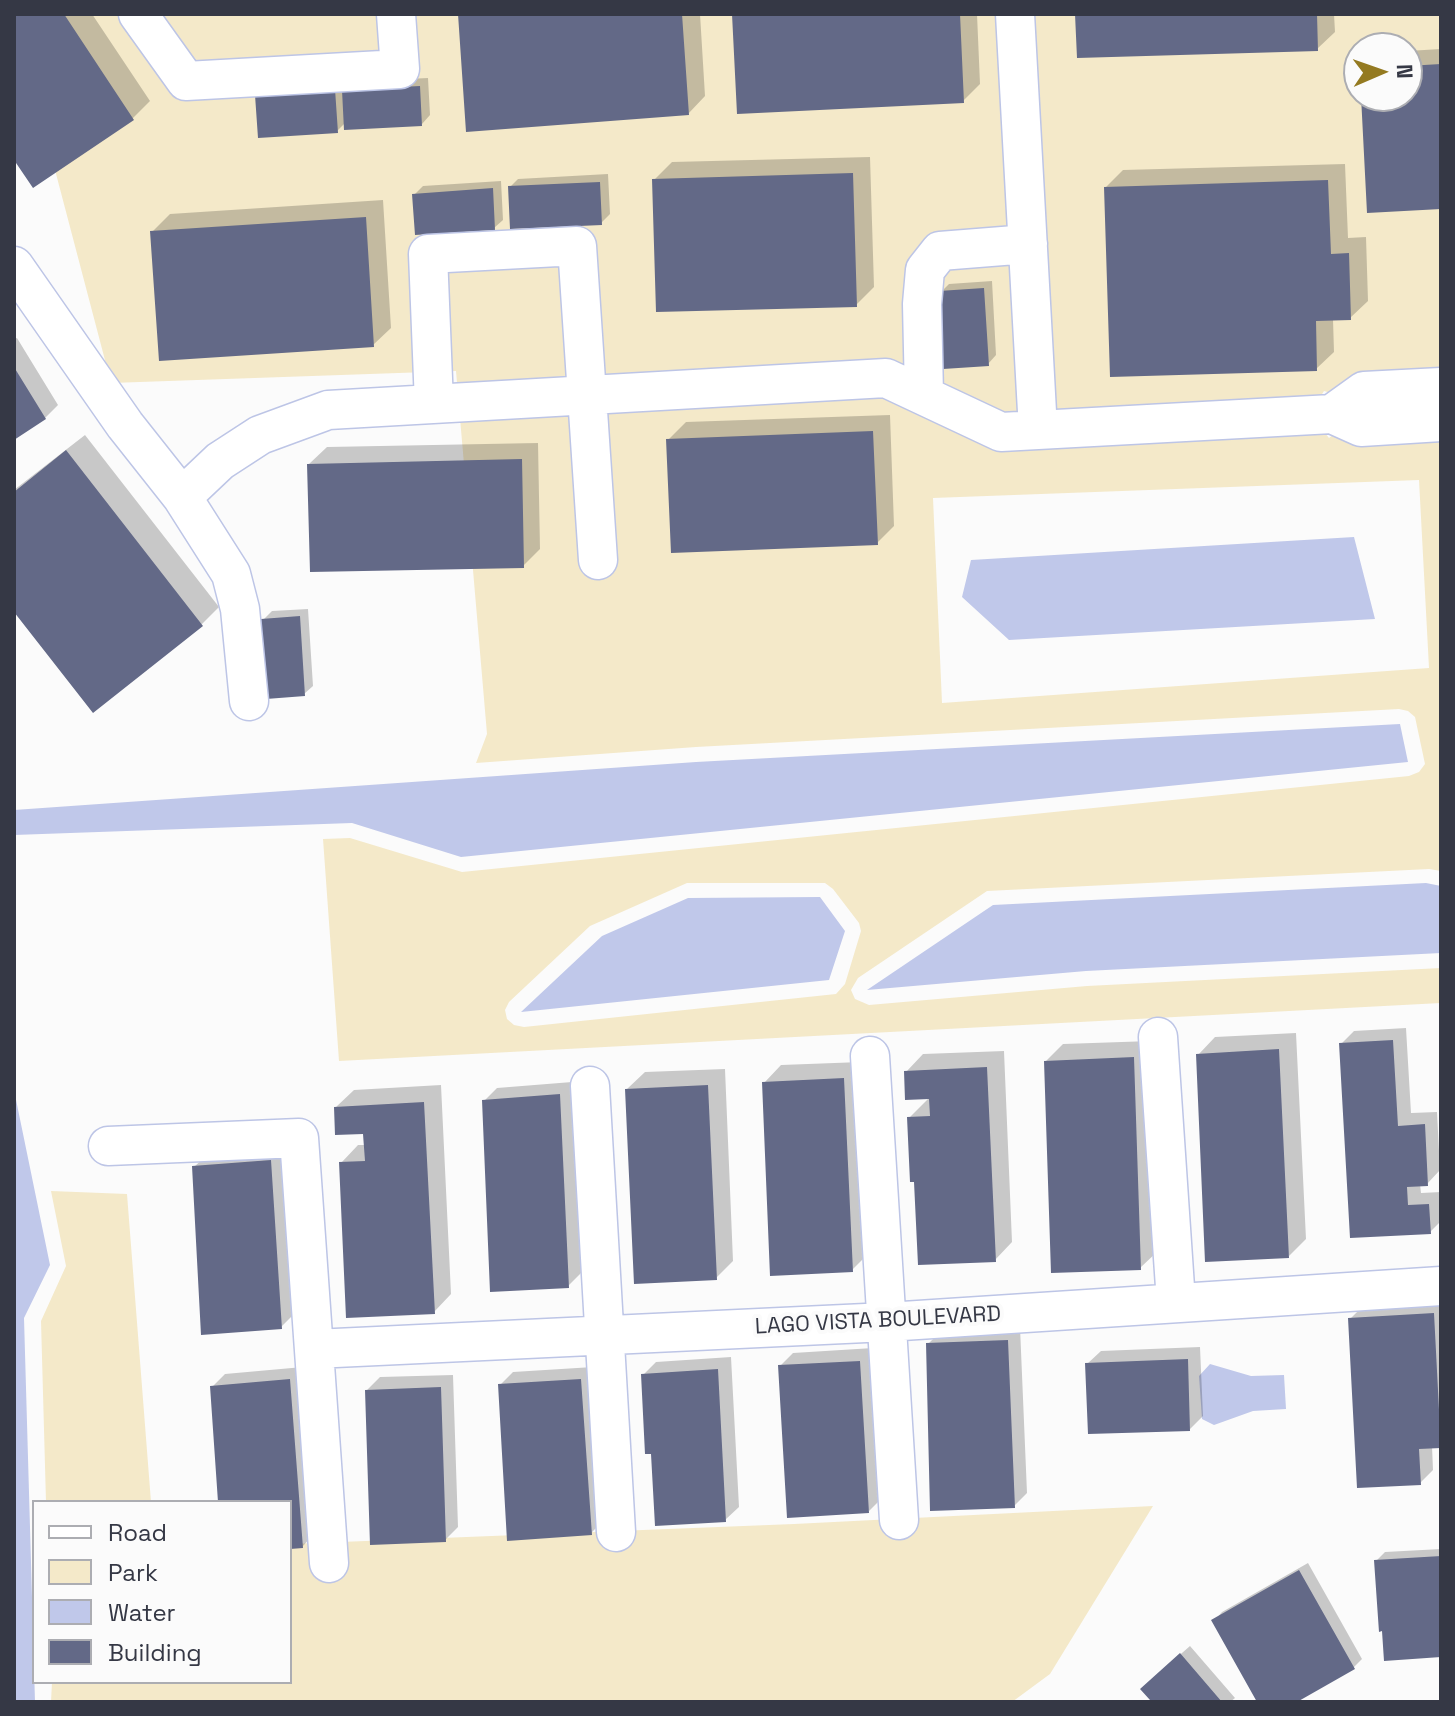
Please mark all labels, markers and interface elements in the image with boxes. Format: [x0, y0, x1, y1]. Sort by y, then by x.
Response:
north arrow [1343, 32, 1423, 112]
text: N [1391, 63, 1419, 79]
street label: LAGO VISTA BOULEVARD [754, 1301, 1002, 1341]
legend [32, 1500, 292, 1684]
text: Road [108, 1517, 167, 1548]
text: Park [108, 1557, 158, 1588]
text: Water [108, 1597, 176, 1628]
text: Building [108, 1637, 202, 1668]

